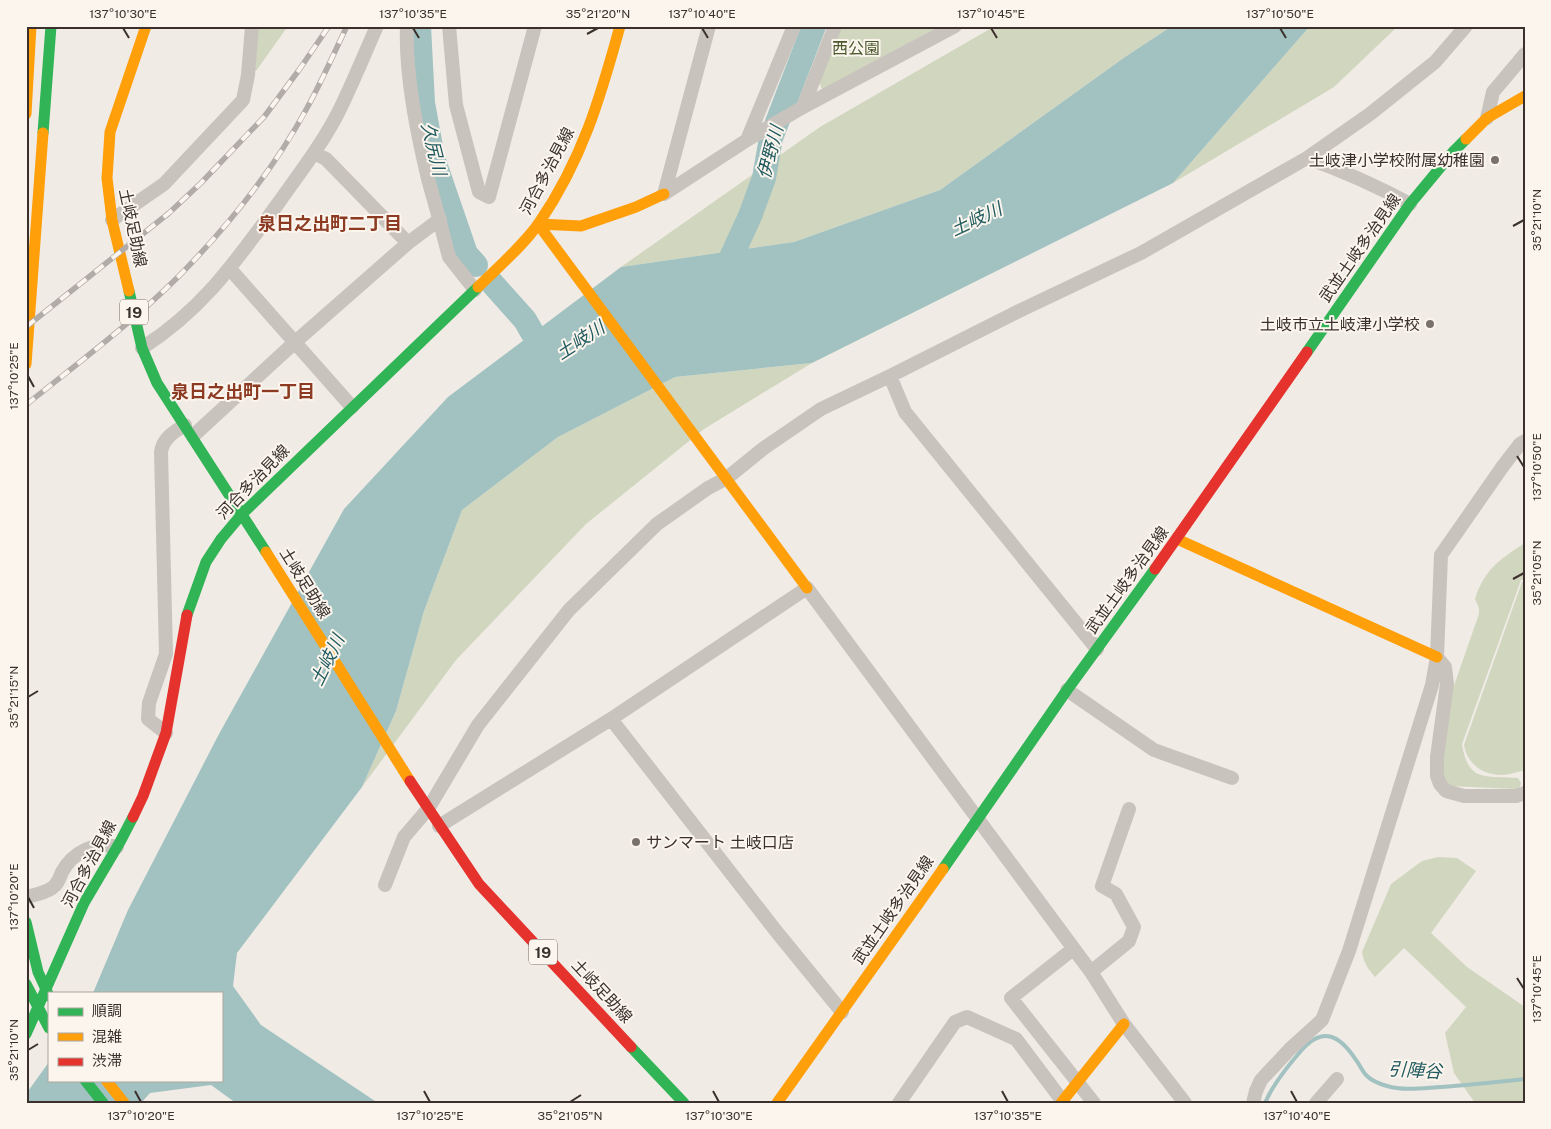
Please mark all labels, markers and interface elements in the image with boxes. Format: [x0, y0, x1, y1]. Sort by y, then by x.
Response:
text: 137°10'30"E [89, 7, 157, 21]
text: 137°10'35"E [379, 7, 447, 21]
text: 35°21'20"N [566, 7, 630, 21]
text: 137°10'40"E [668, 7, 736, 21]
text: 137°10'45"E [957, 7, 1025, 21]
text: 137°10'50"E [1246, 7, 1314, 21]
park label: 西公園 [832, 39, 880, 58]
water label: 久尻川 [417, 120, 451, 180]
water label: 伊野川 [753, 121, 788, 181]
street label: 河合多治見線 [516, 124, 578, 218]
place label: 土岐津小学校附属幼稚園 [1309, 151, 1485, 170]
marker: 土岐津小学校附属幼稚園 [1489, 154, 1501, 166]
street label: 土岐足助線 [115, 187, 151, 269]
text: 35°21'10"N [1530, 189, 1544, 251]
street label: 武並土岐多治見線 [1316, 190, 1404, 306]
water label: 土岐川 [947, 197, 1007, 240]
district label: 泉日之出町二丁目 [258, 213, 402, 234]
road number: 19 [120, 300, 148, 324]
water label: 土岐川 [552, 315, 610, 364]
place label: 土岐市立土岐津小学校 [1260, 315, 1420, 334]
marker: 土岐市立土岐津小学校 [1424, 318, 1436, 330]
text: 137°10'25"E [7, 342, 21, 410]
district label: 泉日之出町一丁目 [171, 381, 315, 402]
text: 137°10'50"E [1530, 433, 1544, 501]
street label: 河合多治見線 [213, 441, 293, 523]
street label: 武並土岐多治見線 [1082, 523, 1172, 637]
text: 35°21'05"N [1530, 541, 1544, 606]
street label: 土岐足助線 [276, 544, 334, 622]
water label: 土岐川 [306, 629, 349, 689]
text: 35°21'15"N [7, 666, 21, 728]
street label: 河合多治見線 [58, 817, 120, 911]
place label: サンマート 土岐口店 [646, 833, 794, 852]
marker: サンマート 土岐口店 [630, 836, 642, 848]
street label: 武並土岐多治見線 [849, 852, 937, 968]
text: 137°10'20"E [7, 863, 21, 931]
road number: 19 [529, 940, 557, 964]
street label: 土岐足助線 [568, 955, 636, 1027]
text: 137°10'45"E [1530, 955, 1544, 1023]
legend [48, 992, 222, 1082]
text: 順調 [92, 1002, 122, 1019]
text: 35°21'10"N [7, 1019, 21, 1081]
text: 混雑 [92, 1028, 122, 1045]
text: 渋滞 [92, 1052, 122, 1069]
water label: 引陣谷 [1387, 1058, 1445, 1082]
text: 137°10'20"E [107, 1109, 175, 1123]
text: 137°10'25"E [396, 1109, 464, 1123]
text: 35°21'05"N [538, 1109, 603, 1123]
text: 137°10'30"E [685, 1109, 753, 1123]
text: 137°10'35"E [974, 1109, 1042, 1123]
text: 137°10'40"E [1263, 1109, 1331, 1123]

